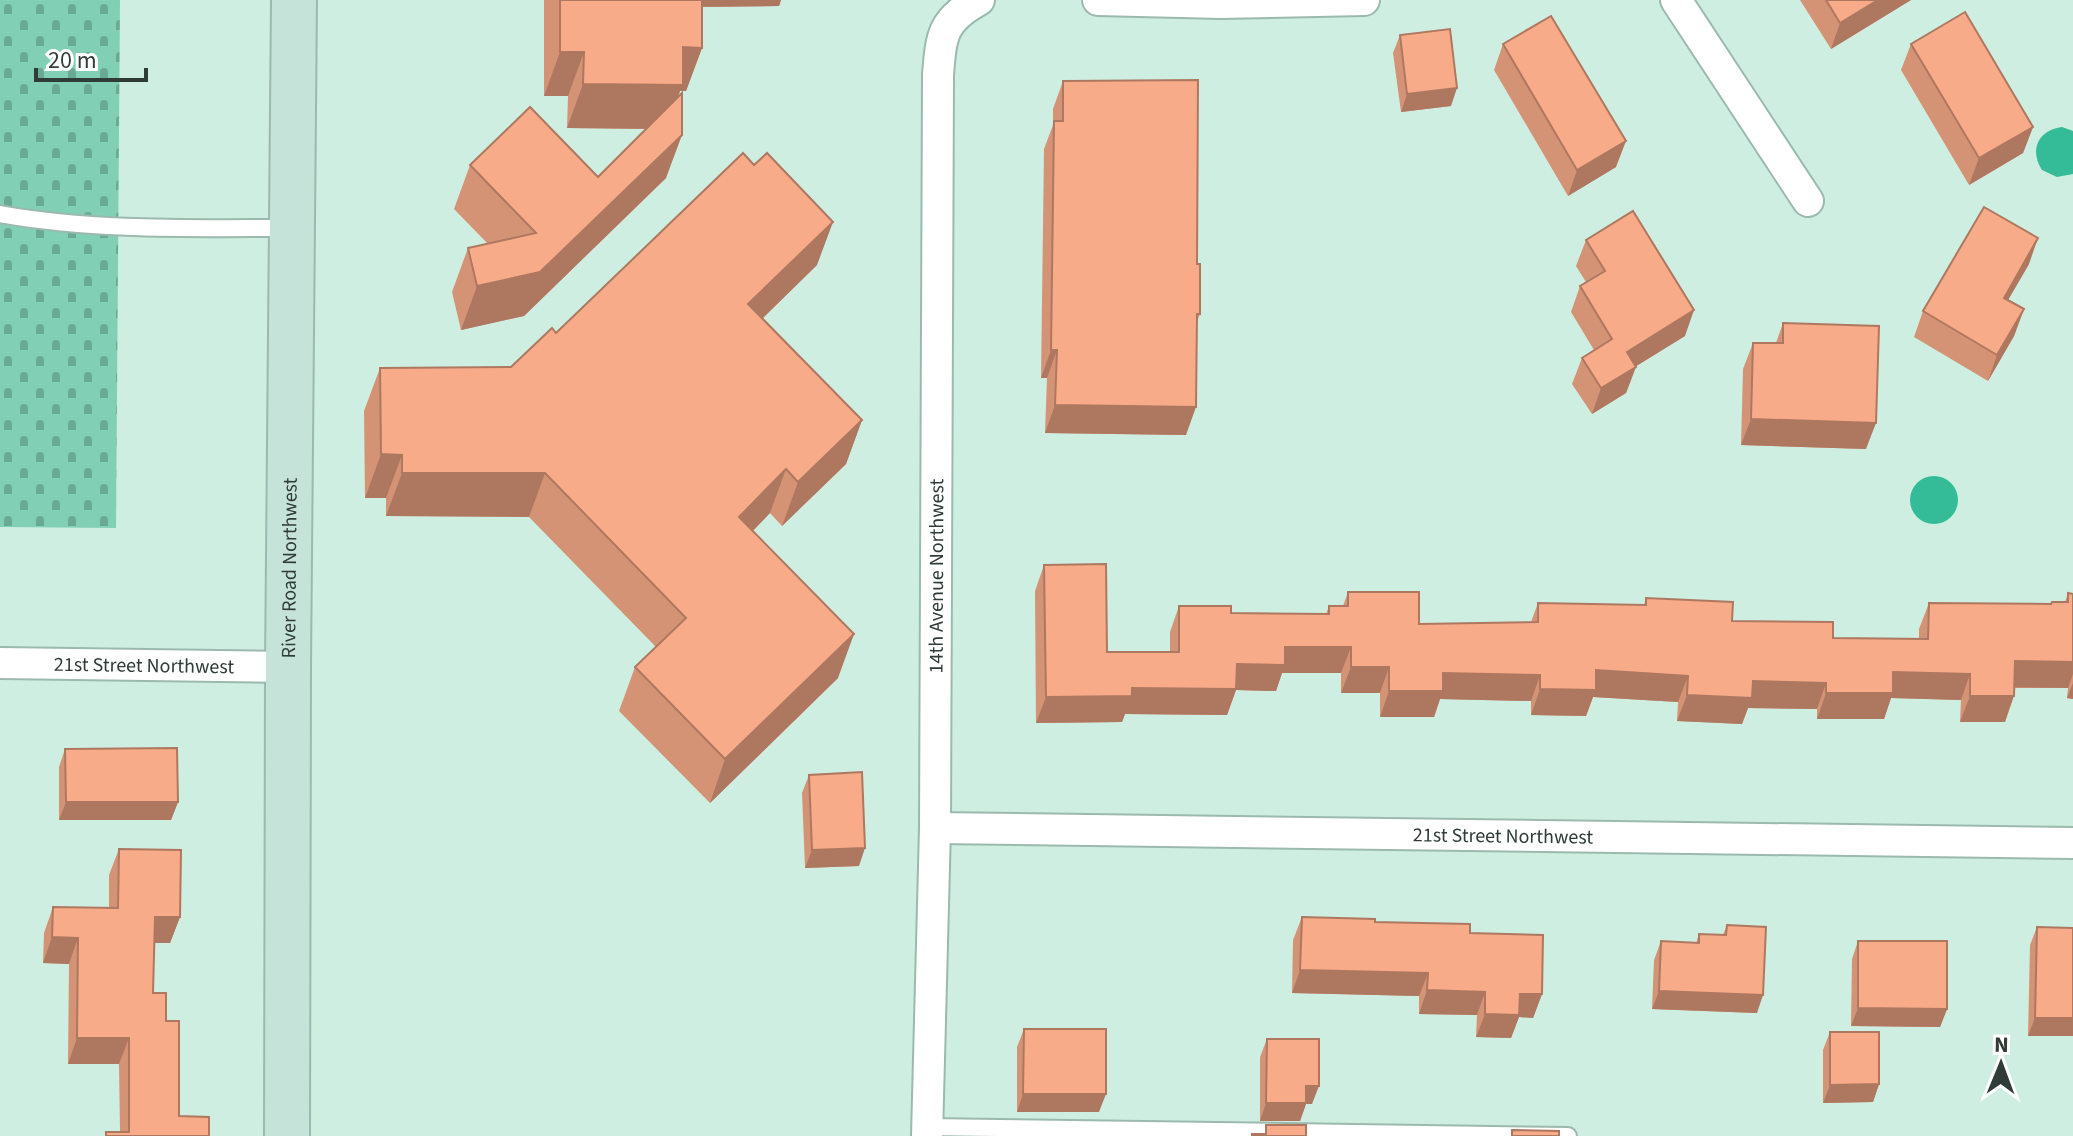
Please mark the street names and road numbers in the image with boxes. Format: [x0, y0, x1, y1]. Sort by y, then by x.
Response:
street label: River Road Northwest [275, 477, 305, 659]
street label: 14th Avenue Northwest [923, 479, 951, 673]
street label: 21st Street Northwest [54, 651, 234, 681]
street label: 21st Street Northwest [1413, 821, 1593, 852]

